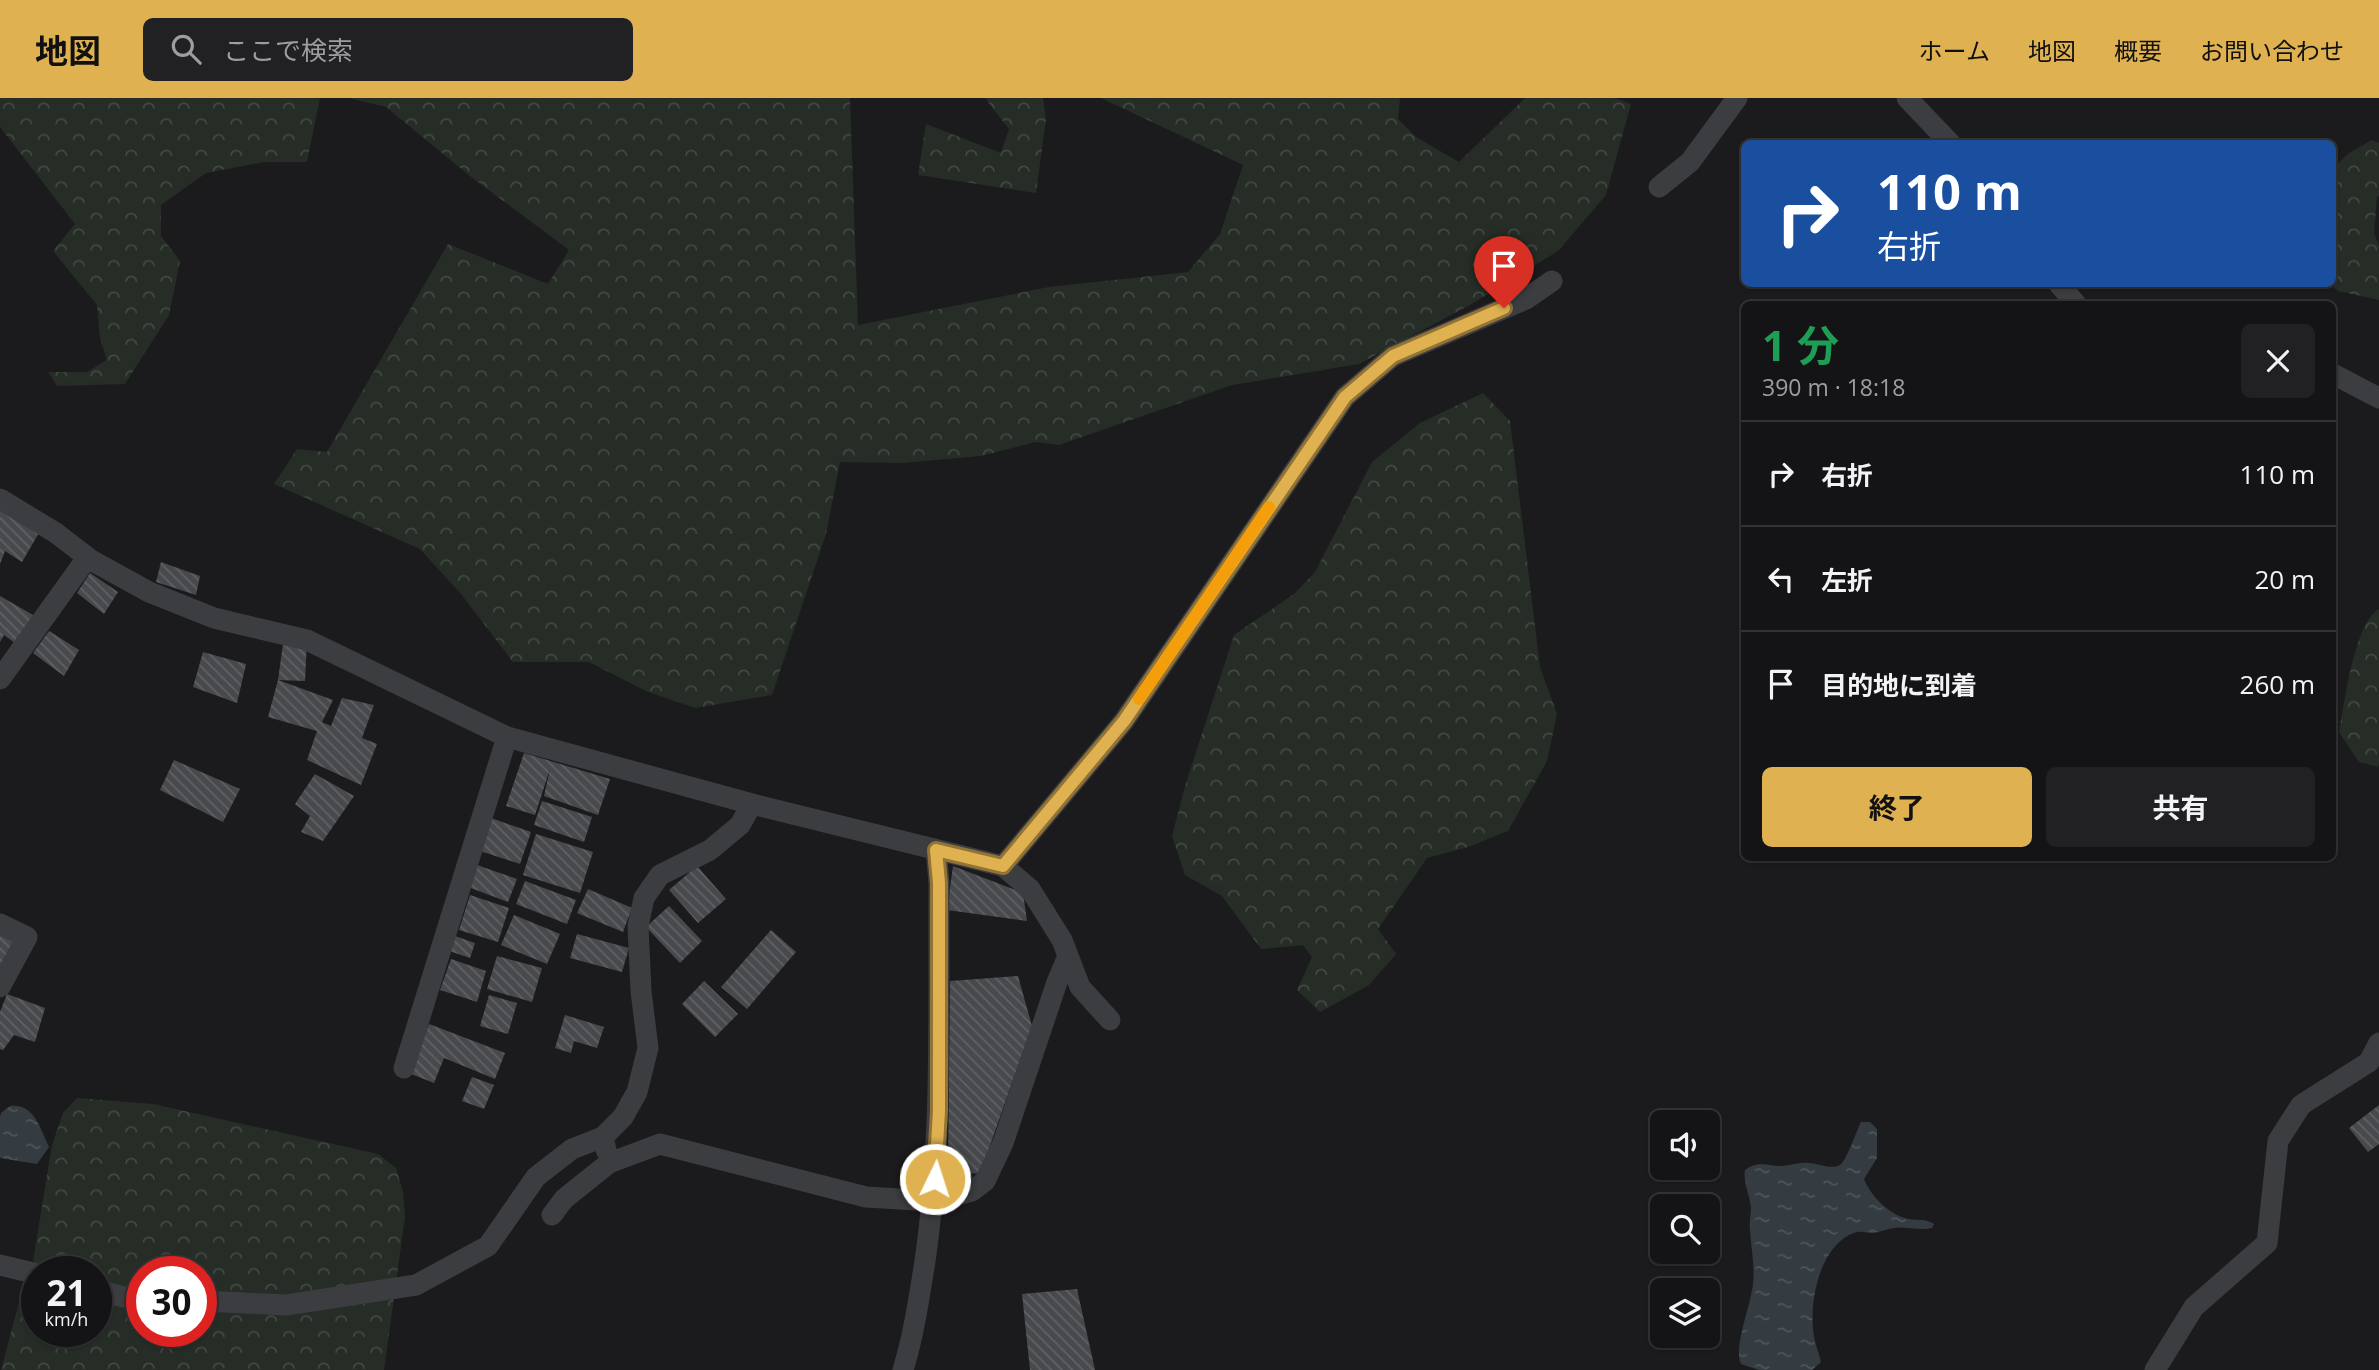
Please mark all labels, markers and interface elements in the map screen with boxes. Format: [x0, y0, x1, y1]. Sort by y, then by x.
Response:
search box [143, 18, 633, 81]
text: 地図 [35, 28, 101, 73]
icon: search [167, 30, 205, 68]
text: ここで検索 [223, 32, 353, 68]
text: ホーム [1919, 34, 1990, 67]
text: 地図 [2028, 34, 2076, 67]
text: 概要 [2114, 34, 2162, 67]
text: お問い合わせ [2200, 34, 2344, 67]
text: 110 m [1877, 158, 2022, 224]
icon: right [1762, 168, 1853, 259]
text: 右折 [1877, 224, 1941, 267]
pin [1474, 236, 1534, 308]
icon: arrive [1485, 247, 1523, 285]
text: 1 分 [1762, 316, 1839, 373]
button: close [2241, 324, 2315, 398]
text: 390 m · 18:18 [1762, 371, 1905, 403]
icon: right [1762, 455, 1800, 493]
text: 110 m [2240, 456, 2315, 492]
text: 右折 [1821, 457, 1873, 493]
icon: left [1762, 560, 1800, 598]
text: 20 m [2254, 561, 2315, 597]
text: 左折 [1821, 562, 1873, 598]
icon: arrive [1762, 665, 1800, 703]
text: 260 m [2240, 666, 2315, 702]
text: 目的地に到着 [1821, 667, 1977, 703]
button: 終了 [1762, 767, 2032, 847]
button: 共有 [2046, 767, 2315, 847]
map controls [1650, 1110, 1720, 1348]
button: sound [1650, 1110, 1720, 1180]
position arrow [898, 1142, 972, 1216]
button: search [1650, 1194, 1720, 1264]
speed limit sign: 30 [126, 1256, 217, 1347]
text: 21 [46, 1269, 87, 1316]
button: layers [1650, 1278, 1720, 1348]
text: km/h [45, 1307, 88, 1331]

